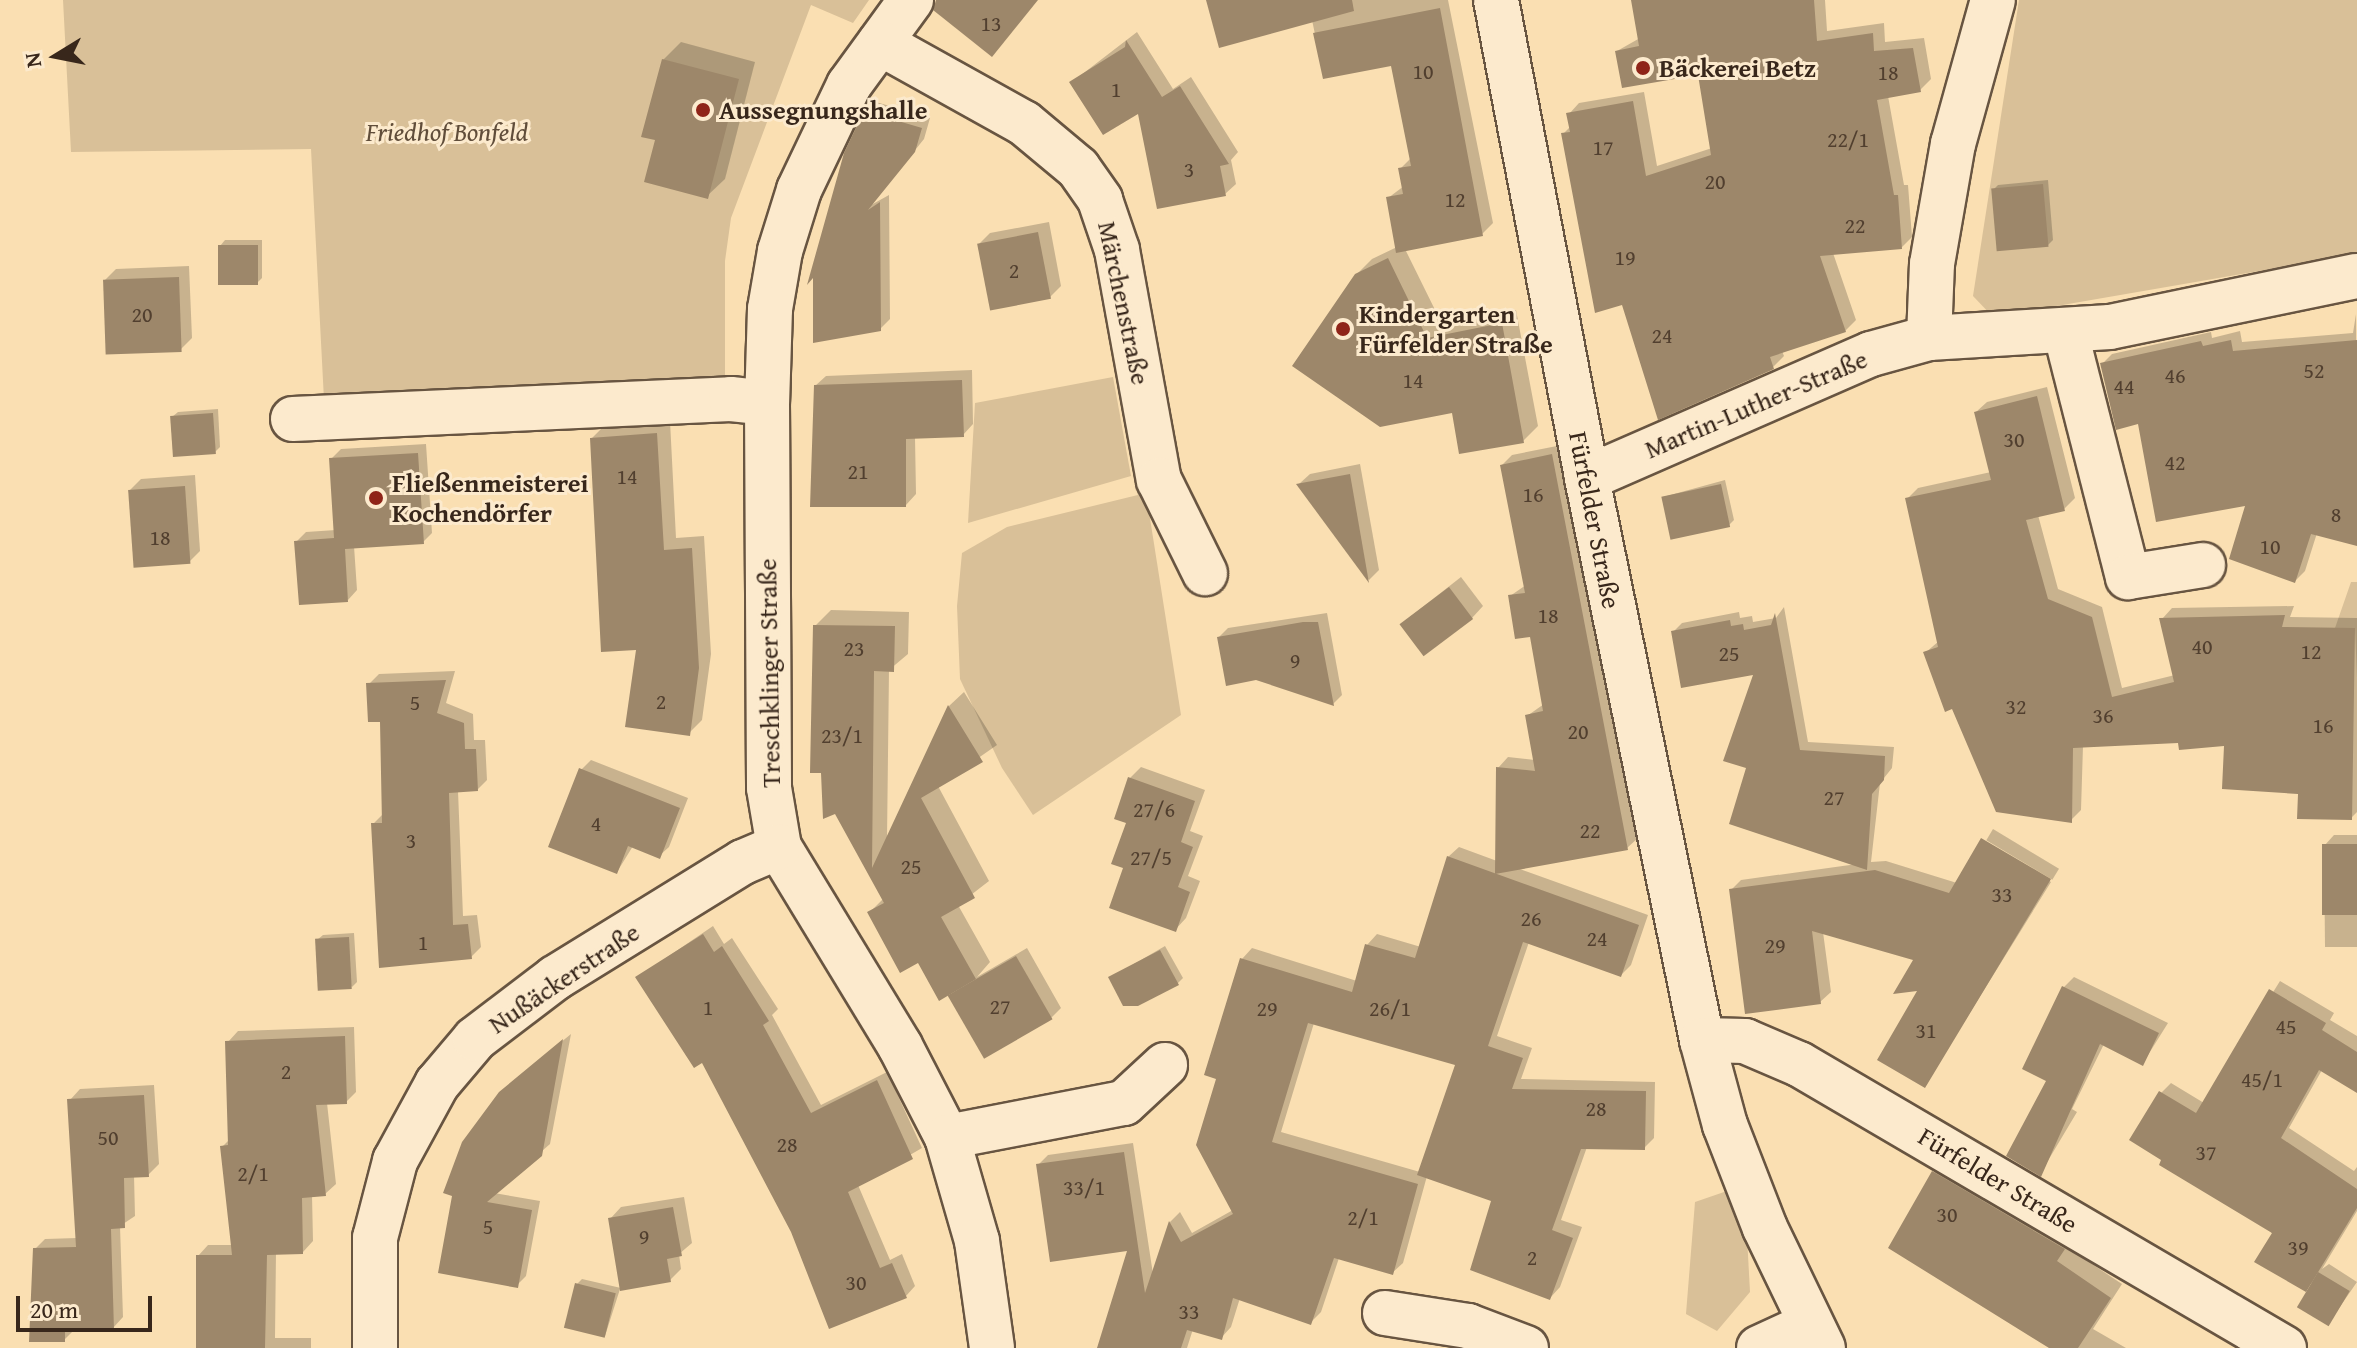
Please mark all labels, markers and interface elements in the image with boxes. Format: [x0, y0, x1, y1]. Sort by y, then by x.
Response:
house number: 13 [980, 11, 1002, 37]
north arrow [16, 16, 96, 96]
text: N [15, 50, 49, 70]
place label: Bäckerei Betz [1659, 52, 1816, 84]
house number: 10 [1412, 59, 1434, 85]
marker: Bäckerei Betz [1634, 59, 1652, 77]
house number: 18 [1877, 60, 1899, 86]
house number: 1 [1111, 77, 1121, 103]
place label: Aussegnungshalle [719, 94, 927, 126]
marker: Aussegnungshalle [694, 101, 712, 119]
park label: Friedhof Bonfeld [366, 116, 528, 148]
house number: 22/1 [1827, 127, 1869, 153]
house number: 17 [1592, 135, 1614, 161]
house number: 3 [1184, 157, 1194, 183]
house number: 20 [1704, 169, 1726, 195]
house number: 12 [1444, 187, 1466, 213]
house number: 22 [1844, 213, 1866, 239]
street label: Märchenstraße [1091, 218, 1157, 388]
house number: 19 [1614, 245, 1636, 271]
house number: 2 [1009, 258, 1019, 284]
place label: Kindergarten Fürfelder Straße [1359, 298, 1553, 360]
house number: 20 [131, 302, 153, 328]
marker: Kindergarten Fürfelder Straße [1334, 320, 1352, 338]
house number: 24 [1651, 323, 1673, 349]
street label: Martin-Luther-Straße [1640, 343, 1872, 465]
house number: 52 [2303, 358, 2325, 384]
house number: 46 [2164, 363, 2186, 389]
house number: 14 [1402, 368, 1424, 394]
house number: 44 [2113, 374, 2135, 400]
house number: 30 [2003, 427, 2025, 453]
street label: Fürfelder Straße [1563, 429, 1627, 611]
house number: 42 [2164, 450, 2186, 476]
house number: 21 [847, 459, 869, 485]
house number: 14 [616, 464, 638, 490]
place label: Fließenmeisterei Kochendörfer [392, 467, 589, 528]
house number: 16 [1522, 482, 1544, 508]
marker: Fließenmeisterei Kochendörfer [367, 489, 385, 507]
house number: 8 [2331, 502, 2341, 528]
house number: 18 [149, 525, 171, 551]
house number: 10 [2259, 534, 2281, 560]
street label: Treschklinger Straße [751, 558, 787, 788]
house number: 18 [1537, 603, 1559, 629]
house number: 40 [2191, 634, 2213, 660]
house number: 23 [843, 636, 865, 662]
house number: 12 [2300, 639, 2322, 665]
house number: 25 [1718, 641, 1740, 667]
house number: 9 [1290, 648, 1300, 674]
house number: 2 [656, 689, 666, 715]
house number: 5 [410, 690, 420, 716]
house number: 32 [2005, 694, 2027, 720]
house number: 36 [2092, 703, 2114, 729]
house number: 16 [2312, 713, 2334, 739]
house number: 20 [1567, 719, 1589, 745]
house number: 23/1 [821, 723, 863, 749]
house number: 27 [1823, 785, 1845, 811]
house number: 27/6 [1133, 797, 1175, 823]
house number: 4 [591, 811, 601, 837]
house number: 22 [1579, 818, 1601, 844]
house number: 3 [406, 828, 416, 854]
house number: 27/5 [1130, 845, 1172, 871]
house number: 25 [900, 854, 922, 880]
house number: 33 [1991, 882, 2013, 908]
house number: 26 [1520, 906, 1542, 932]
street label: Nußäckerstraße [483, 916, 645, 1040]
house number: 24 [1586, 926, 1608, 952]
house number: 1 [418, 930, 428, 956]
house number: 29 [1764, 933, 1786, 959]
house number: 27 [989, 994, 1011, 1020]
house number: 1 [703, 995, 713, 1021]
house number: 29 [1256, 996, 1278, 1022]
house number: 26/1 [1369, 996, 1411, 1022]
house number: 45 [2275, 1014, 2297, 1040]
house number: 31 [1915, 1018, 1937, 1044]
house number: 2 [281, 1059, 291, 1085]
house number: 45/1 [2241, 1067, 2283, 1093]
house number: 28 [1585, 1096, 1607, 1122]
street label: Fürfelder Straße [1913, 1120, 2083, 1240]
house number: 50 [97, 1125, 119, 1151]
house number: 28 [776, 1132, 798, 1158]
house number: 37 [2195, 1140, 2217, 1166]
house number: 2/1 [237, 1161, 269, 1187]
house number: 33/1 [1063, 1175, 1105, 1201]
house number: 30 [1936, 1202, 1958, 1228]
house number: 2/1 [1347, 1205, 1379, 1231]
house number: 5 [483, 1214, 493, 1240]
house number: 9 [639, 1224, 649, 1250]
house number: 39 [2287, 1235, 2309, 1261]
house number: 2 [1527, 1245, 1537, 1271]
house number: 30 [845, 1270, 867, 1296]
scale bar [20, 1280, 156, 1330]
text: 20 m [30, 1292, 78, 1327]
house number: 33 [1178, 1299, 1200, 1325]

